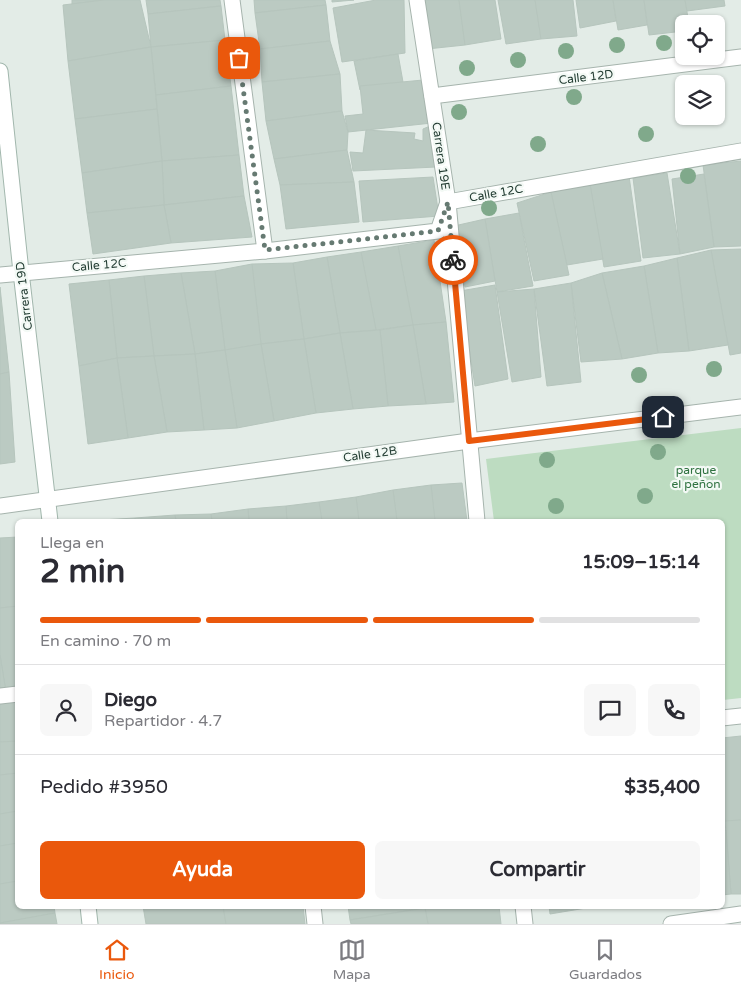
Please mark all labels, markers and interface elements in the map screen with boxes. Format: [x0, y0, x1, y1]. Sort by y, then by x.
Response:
map controls [675, 15, 725, 125]
button: locate [675, 15, 725, 65]
pin [218, 37, 260, 79]
icon: bag [225, 44, 253, 72]
street label: Calle 12D [558, 67, 614, 87]
button: layers [675, 75, 725, 125]
street label: Carrera 19E [429, 121, 453, 191]
street label: Calle 12C [468, 181, 524, 205]
courier [428, 235, 478, 285]
icon: bike [439, 246, 467, 274]
street label: Calle 12C [71, 256, 127, 274]
street label: Carrera 19D [13, 261, 35, 331]
pin [642, 396, 684, 438]
icon: home [649, 403, 677, 431]
street label: Calle 12B [342, 443, 398, 465]
park label: parque el peñon [671, 463, 721, 491]
text: Llega en [40, 533, 104, 553]
text: 15:09–15:14 [582, 551, 700, 573]
text: 2 min [40, 553, 125, 591]
text: En camino · 70 m [40, 631, 171, 651]
button: person [40, 684, 92, 736]
button: chat [584, 684, 636, 736]
button: phone [648, 684, 700, 736]
text: Diego [104, 689, 157, 711]
text: Repartidor · 4.7 [104, 711, 222, 731]
text: Pedido #3950 [40, 776, 168, 798]
text: $35,400 [624, 776, 700, 798]
button: Ayuda [40, 841, 365, 899]
button: Compartir [375, 841, 700, 899]
tab: Inicio [99, 936, 134, 983]
tab: Mapa [333, 936, 371, 983]
tab: Guardados [569, 936, 642, 983]

